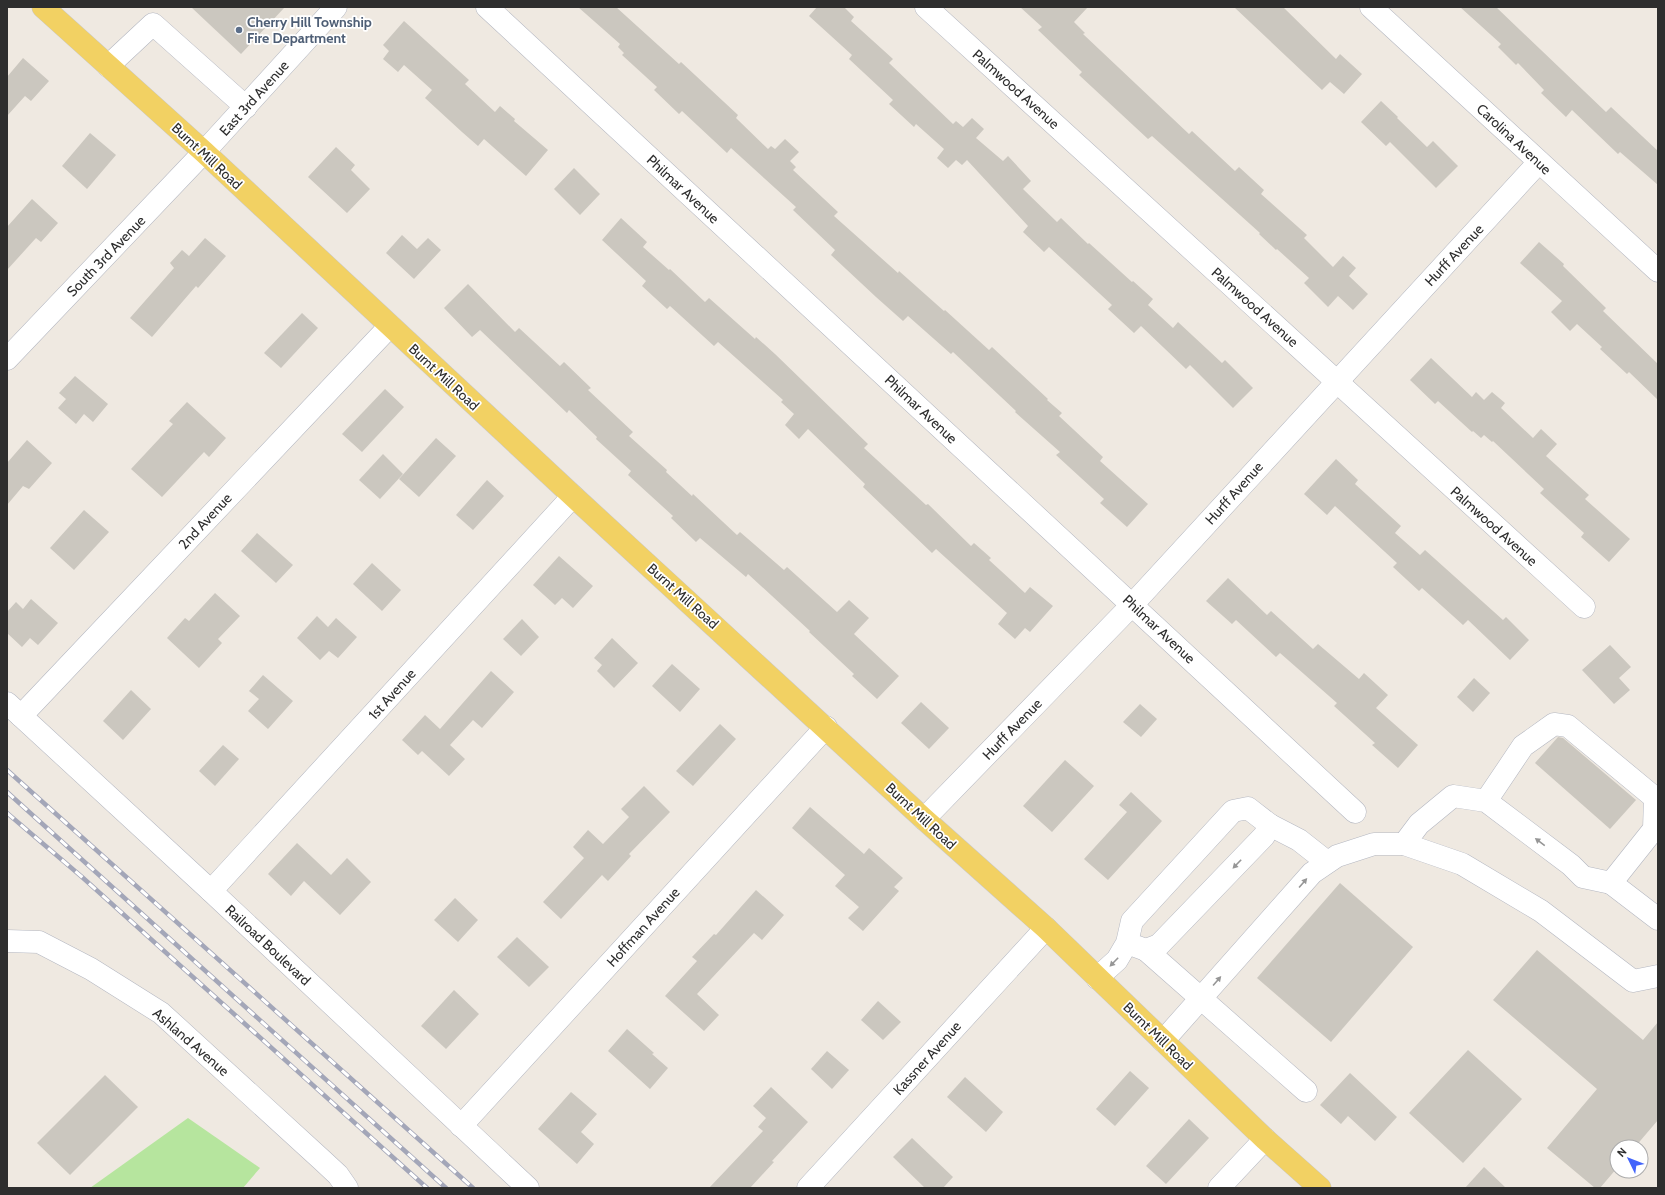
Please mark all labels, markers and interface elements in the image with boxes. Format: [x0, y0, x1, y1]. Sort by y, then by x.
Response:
place label: Cherry Hill Township Fire Department [247, 13, 372, 47]
marker: Cherry Hill Township Fire Department [234, 25, 244, 35]
street label: Palmwood Avenue [969, 45, 1063, 133]
street label: East 3rd Avenue [215, 57, 293, 139]
street label: Carolina Avenue [1473, 100, 1555, 178]
street label: Burnt Mill Road [168, 119, 246, 193]
street label: Philmar Avenue [643, 151, 723, 227]
street label: South 3rd Avenue [63, 212, 149, 300]
street label: Hurff Avenue [1421, 220, 1487, 290]
street label: Palmwood Avenue [1208, 263, 1302, 351]
street label: Burnt Mill Road [405, 340, 483, 414]
street label: Philmar Avenue [881, 371, 961, 447]
street label: Hurff Avenue [1201, 458, 1267, 528]
street label: Palmwood Avenue [1447, 482, 1541, 570]
street label: 2nd Avenue [174, 489, 236, 553]
street label: Burnt Mill Road [644, 559, 722, 633]
street label: Philmar Avenue [1119, 591, 1199, 667]
street label: 1st Avenue [364, 665, 420, 723]
street label: Hurff Avenue [978, 695, 1046, 763]
street label: Burnt Mill Road [882, 779, 960, 853]
one-way arrow [1535, 838, 1545, 846]
one-way arrow [1232, 859, 1241, 869]
one-way arrow [1299, 878, 1308, 889]
street label: Hoffman Avenue [603, 883, 683, 971]
street label: Railroad Boulevard [222, 901, 314, 989]
one-way arrow [1109, 957, 1119, 967]
one-way arrow [1212, 976, 1221, 985]
street label: Burnt Mill Road [1119, 998, 1197, 1074]
street label: Ashland Avenue [149, 1004, 233, 1080]
street label: Kassner Avenue [889, 1017, 965, 1099]
north arrow [1609, 1139, 1649, 1179]
text: N [1614, 1145, 1629, 1160]

